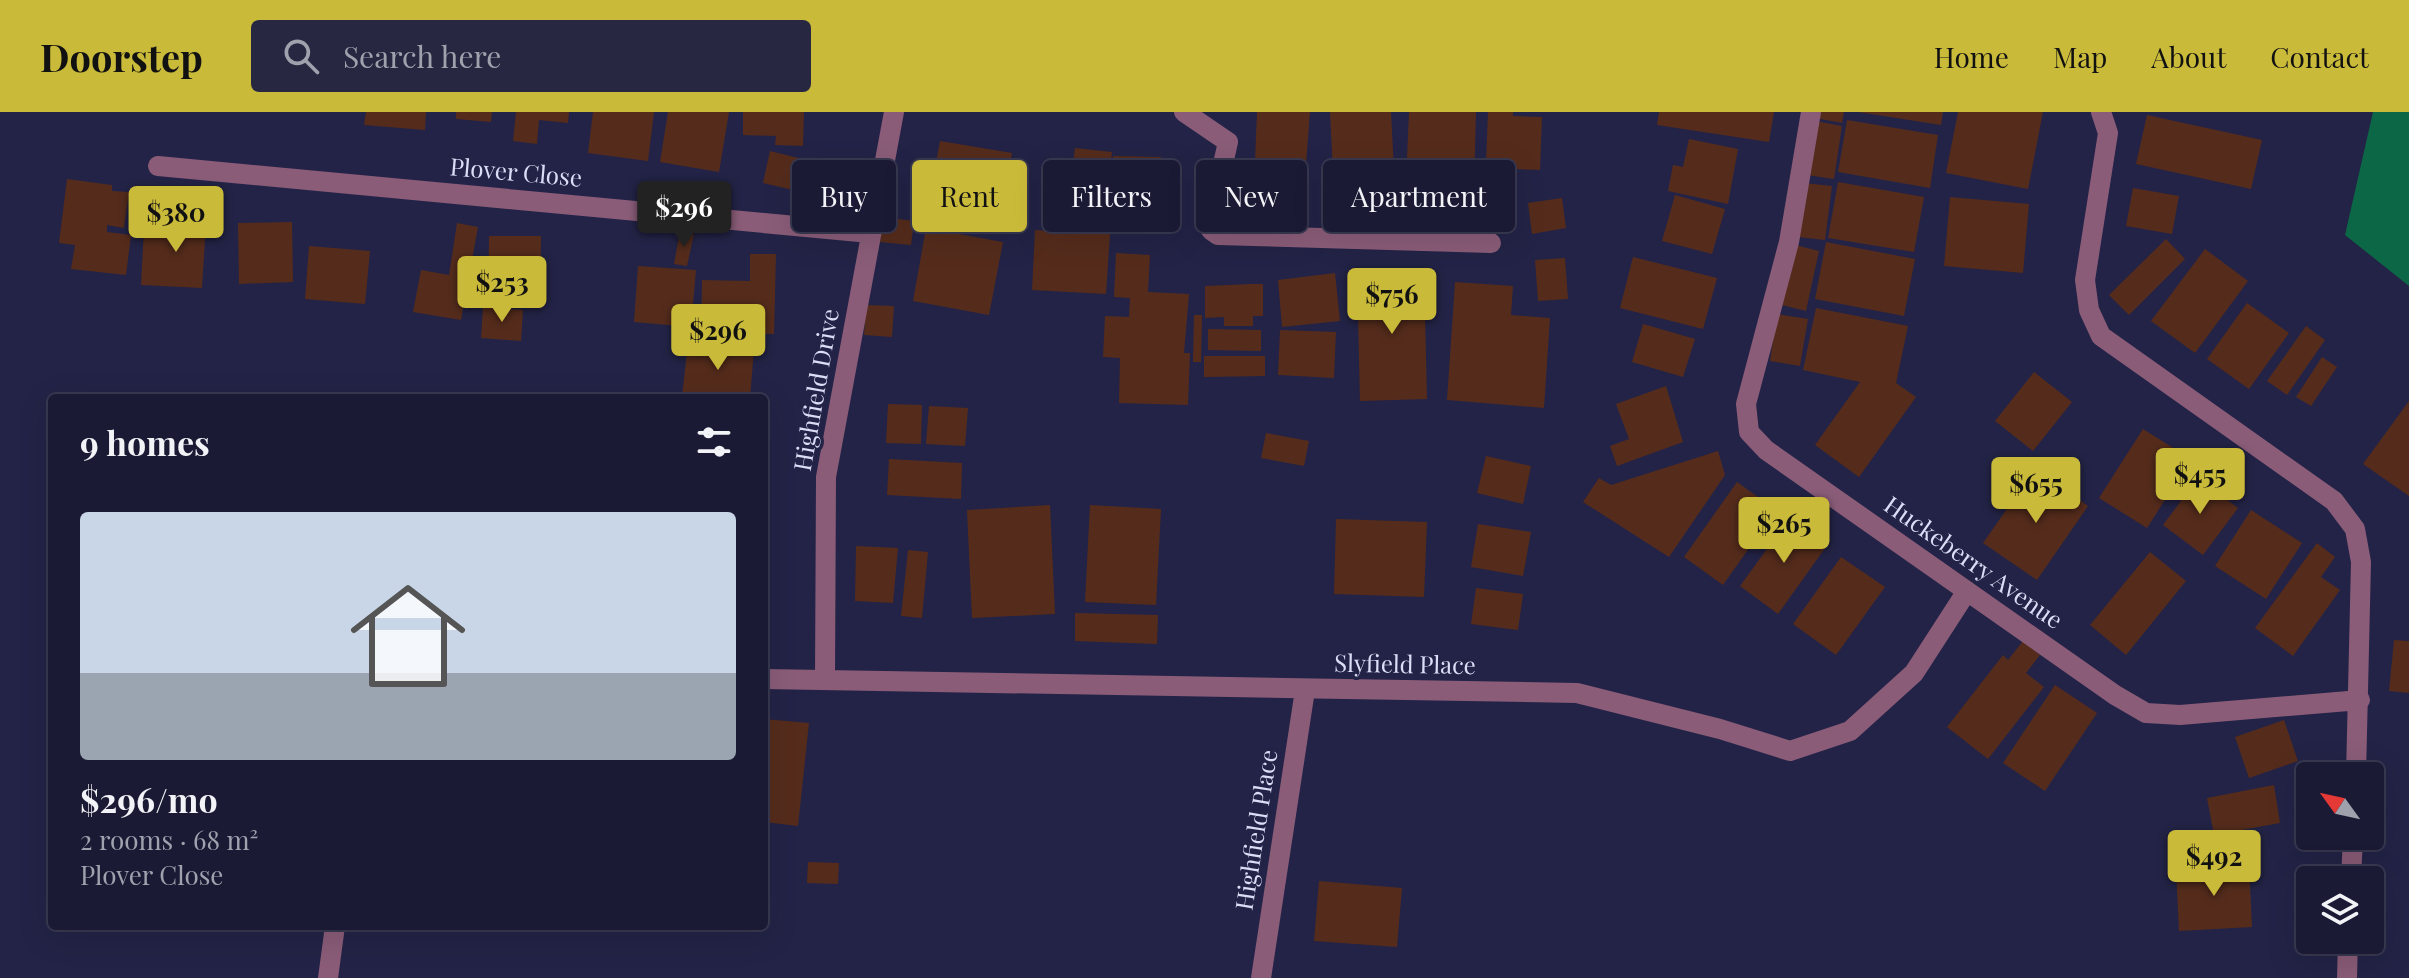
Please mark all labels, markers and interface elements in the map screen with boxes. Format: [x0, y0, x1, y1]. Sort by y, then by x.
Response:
search box [251, 20, 811, 92]
text: Doorstep [40, 31, 203, 82]
icon: search [279, 34, 323, 78]
text: Search here [343, 36, 502, 76]
text: Home [1934, 38, 2009, 75]
text: Map [2053, 38, 2107, 75]
text: About [2151, 38, 2226, 75]
text: Contact [2270, 38, 2369, 75]
street label: Plover Close [449, 149, 584, 193]
chip: Buy [792, 160, 896, 232]
chip: Rent [912, 160, 1027, 232]
chip: Filters [1043, 160, 1180, 232]
chip: New [1196, 160, 1307, 232]
chip: Apartment [1323, 160, 1515, 232]
pin: $296 [637, 181, 731, 249]
pin: $380 [129, 186, 223, 254]
text: $296 [655, 189, 713, 224]
text: $380 [147, 194, 205, 229]
pin: $253 [455, 256, 549, 324]
text: $253 [475, 264, 529, 299]
pin: $756 [1345, 268, 1439, 336]
text: $756 [1365, 276, 1419, 311]
pin: $296 [671, 304, 765, 372]
street label: Highfield Drive [785, 306, 845, 473]
text: $296 [689, 312, 747, 347]
text: 9 homes [80, 419, 210, 465]
icon: filters [692, 420, 736, 464]
pin: $455 [2153, 448, 2247, 516]
text: $455 [2174, 456, 2226, 491]
pin: $655 [1989, 457, 2083, 525]
text: $655 [2009, 465, 2063, 500]
street label: Huckeberry Avenue [1879, 488, 2070, 635]
pin: $265 [1737, 497, 1831, 565]
text: $265 [1756, 505, 1812, 540]
icon: home [336, 564, 480, 708]
street label: Slyfield Place [1334, 646, 1476, 680]
street label: Highfield Place [1227, 747, 1284, 912]
north arrow [2296, 762, 2384, 850]
map controls [2296, 762, 2384, 954]
text: $296/mo [80, 776, 218, 822]
text: 2 rooms · 68 m² [80, 822, 258, 857]
pin: $492 [2167, 830, 2261, 898]
text: $492 [2186, 838, 2242, 873]
text: Plover Close [80, 857, 223, 892]
button: layers [2296, 866, 2384, 954]

